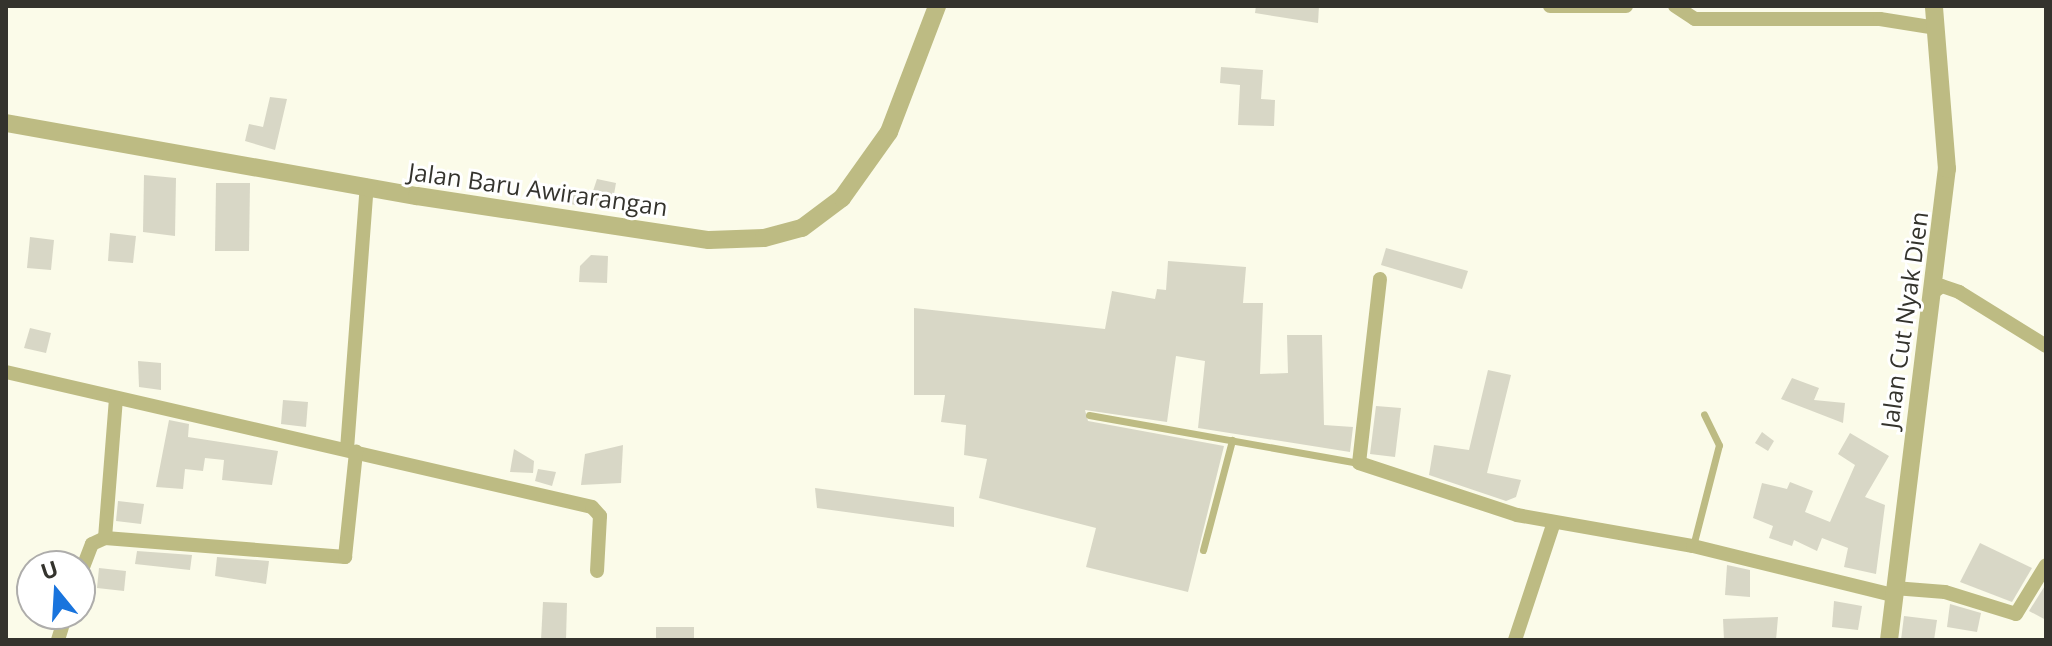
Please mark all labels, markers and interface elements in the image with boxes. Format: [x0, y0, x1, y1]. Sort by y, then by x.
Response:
street label: Jalan Baru Awirarangan [406, 157, 670, 221]
street label: Jalan Cut Nyak Dien [1875, 210, 1933, 430]
north arrow [16, 550, 96, 630]
text: U [37, 552, 62, 586]

